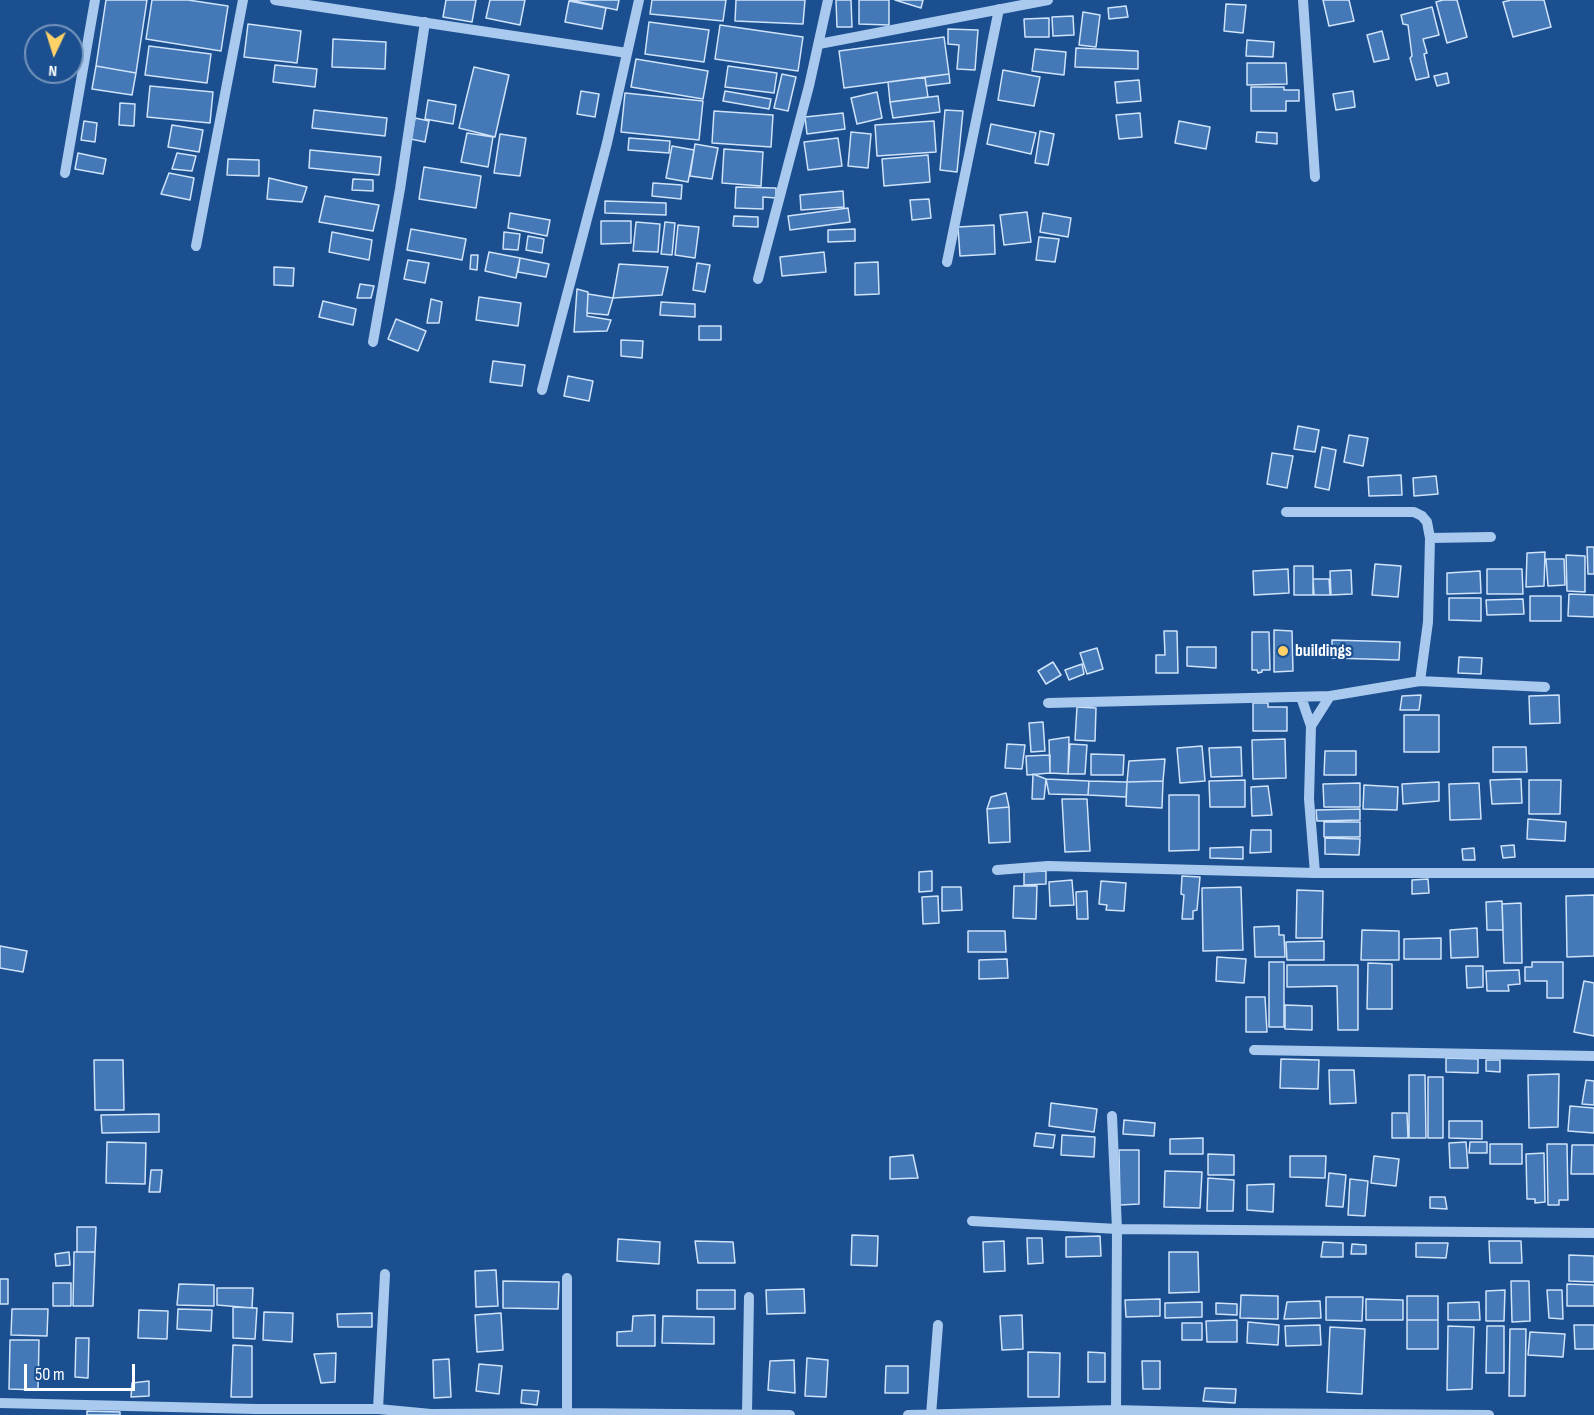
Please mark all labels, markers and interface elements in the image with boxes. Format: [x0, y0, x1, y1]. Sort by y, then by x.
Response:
north arrow [24, 24, 84, 84]
text: N [48, 61, 58, 80]
place label: buildings [1295, 640, 1352, 662]
marker: buildings [1276, 644, 1290, 658]
scale bar [27, 1352, 138, 1390]
text: 50 m [35, 1364, 65, 1385]

